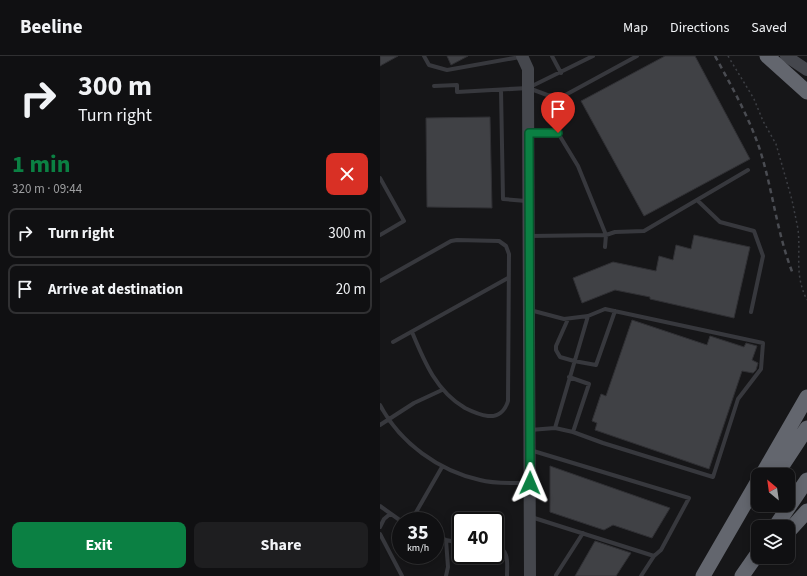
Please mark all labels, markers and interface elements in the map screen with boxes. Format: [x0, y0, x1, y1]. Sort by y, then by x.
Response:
text: Beeline [20, 14, 83, 41]
text: Map [623, 18, 648, 38]
text: Directions [670, 18, 729, 38]
text: Saved [751, 18, 787, 38]
text: 300 m [78, 66, 152, 106]
icon: right [12, 72, 64, 124]
pin [541, 92, 575, 133]
icon: arrive [547, 98, 569, 120]
text: Turn right [78, 103, 152, 128]
text: 1 min [12, 147, 70, 182]
button: close [326, 153, 368, 195]
text: 320 m · 09:44 [12, 180, 82, 198]
icon: right [14, 222, 36, 244]
text: Turn right [48, 223, 114, 244]
text: 300 m [328, 223, 366, 244]
icon: arrive [14, 278, 36, 300]
text: Arrive at destination [48, 279, 183, 300]
text: 20 m [336, 279, 366, 300]
position arrow [509, 462, 551, 504]
north arrow [751, 468, 795, 512]
map controls [751, 468, 795, 564]
speed limit sign: 40 [452, 512, 504, 564]
text: 35 [407, 519, 429, 547]
button: layers [751, 520, 795, 564]
button: Exit [12, 522, 186, 568]
button: Share [194, 522, 368, 568]
text: km/h [407, 541, 429, 555]

